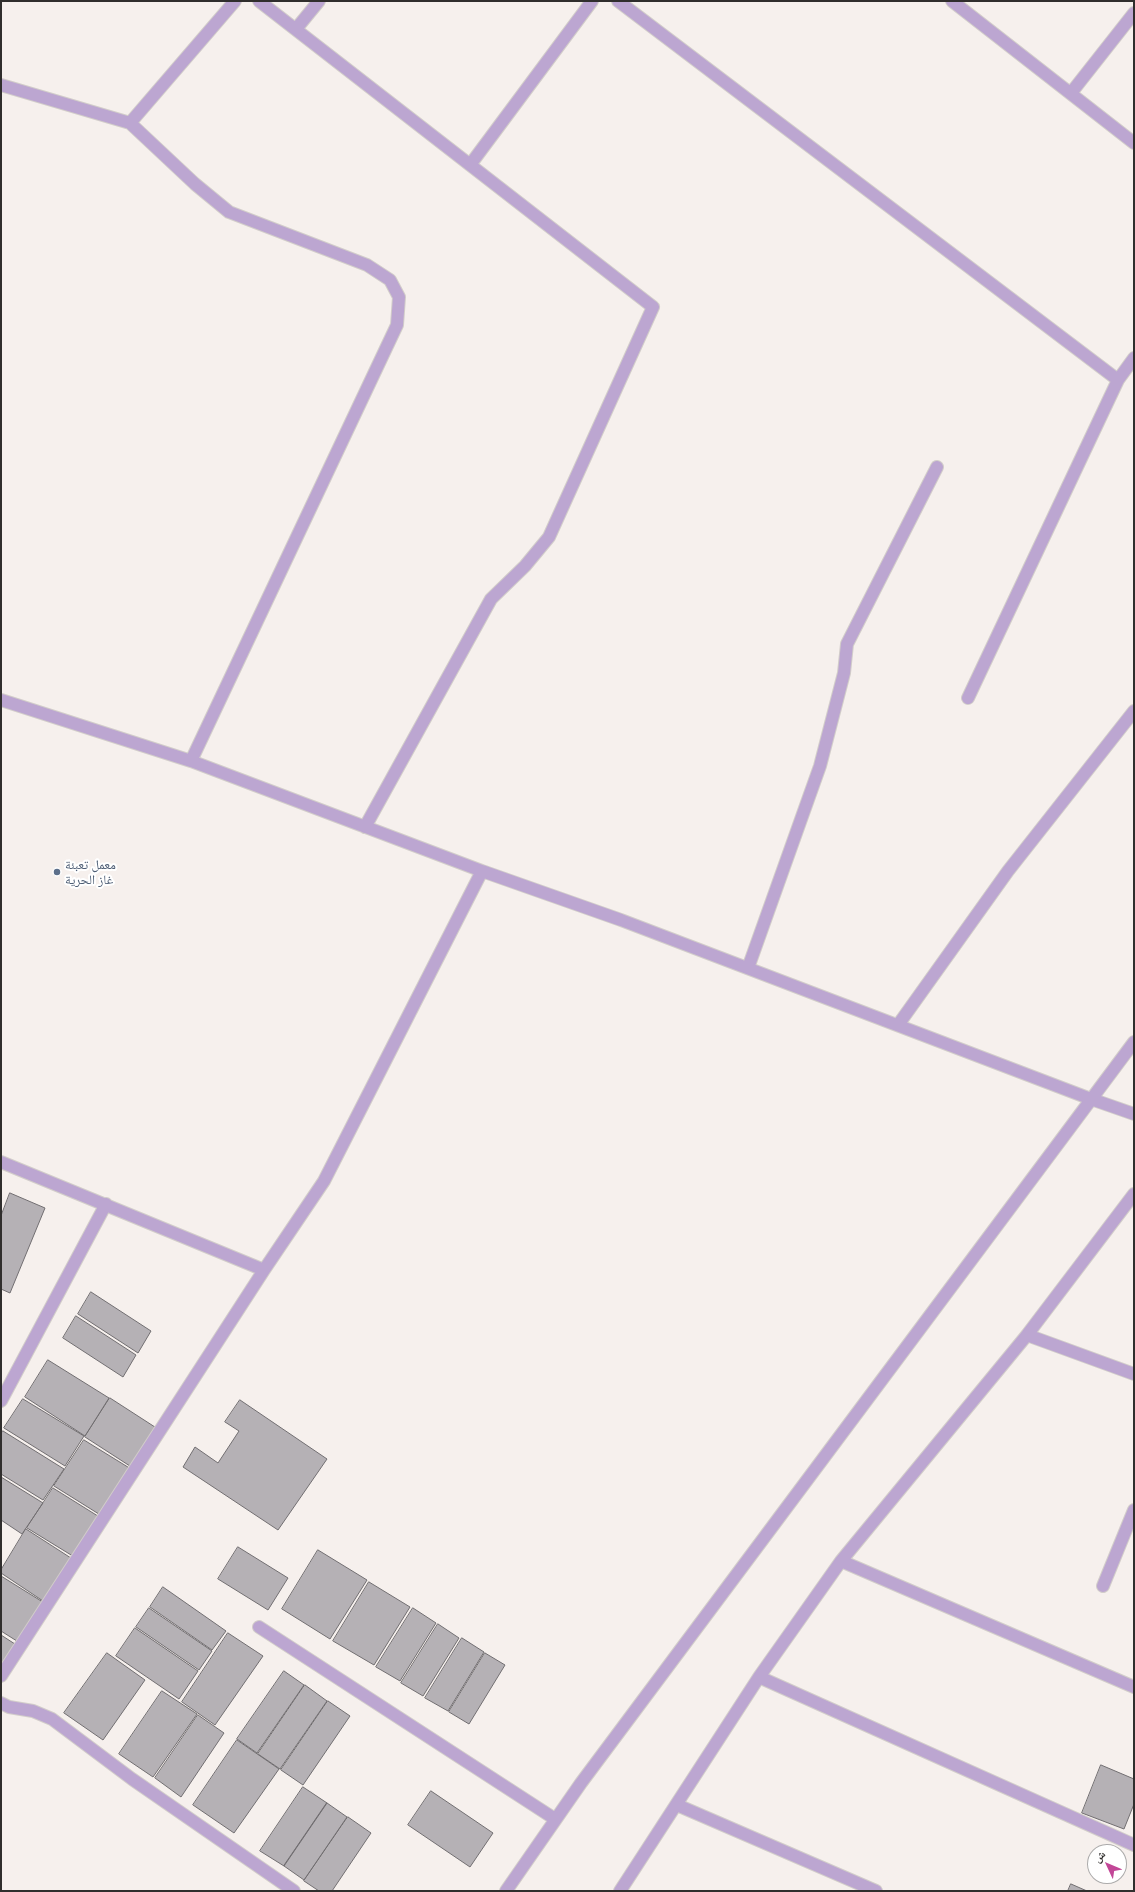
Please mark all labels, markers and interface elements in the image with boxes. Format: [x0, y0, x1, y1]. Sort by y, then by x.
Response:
place label: معمل تعبئة غاز الحرية [65, 857, 116, 888]
marker: معمل تعبئة غاز الحرية [52, 867, 62, 877]
north arrow [1087, 1844, 1127, 1884]
text: ش [1089, 1847, 1108, 1865]

